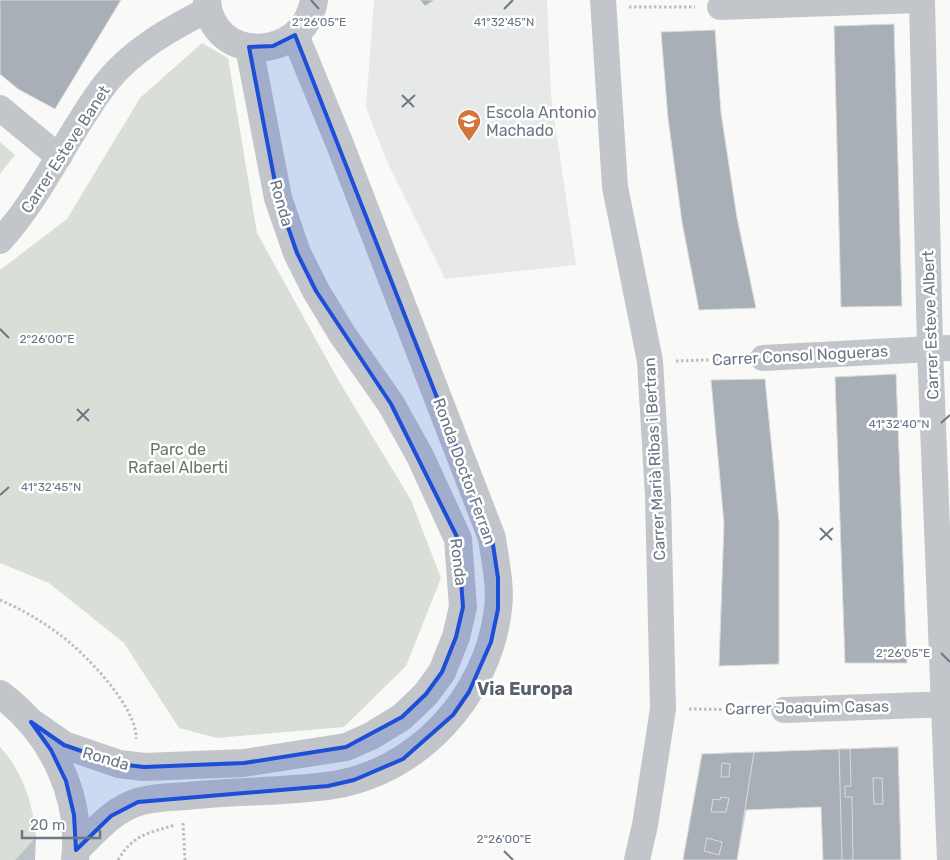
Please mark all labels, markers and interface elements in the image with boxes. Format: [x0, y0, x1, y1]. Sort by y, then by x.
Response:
text: 2°26'05"E [292, 15, 346, 29]
text: 41°32'45"N [474, 15, 534, 29]
street label: Carrer Esteve Banet [17, 82, 114, 217]
place label: Escola Antonio Machado [486, 103, 597, 140]
school or university icon: Escola Antonio Machado [456, 108, 482, 142]
street label: Ronda [266, 178, 297, 229]
street label: Carrer Esteve Albert [918, 250, 943, 400]
text: 2°26'00"E [19, 332, 75, 346]
street label: Carrer Consol Nogueras [712, 341, 888, 370]
street label: Carrer Marià Ribas i Bertran [640, 357, 669, 561]
street label: Ronda Doctor Ferran [429, 395, 500, 547]
text: 41°32'40"N [868, 417, 930, 431]
park label: Parc de Rafael Alberti [128, 440, 228, 477]
text: 41°32'45"N [21, 480, 81, 494]
street label: Ronda [446, 537, 471, 587]
text: 2°26'05"E [876, 646, 930, 660]
district label: Via Europa [477, 678, 573, 700]
street label: Carrer Joaquim Casas [725, 697, 889, 718]
street label: Ronda [80, 743, 131, 774]
scale bar [22, 808, 100, 840]
text: 20 m [30, 816, 65, 834]
text: 2°26'00"E [476, 832, 532, 846]

